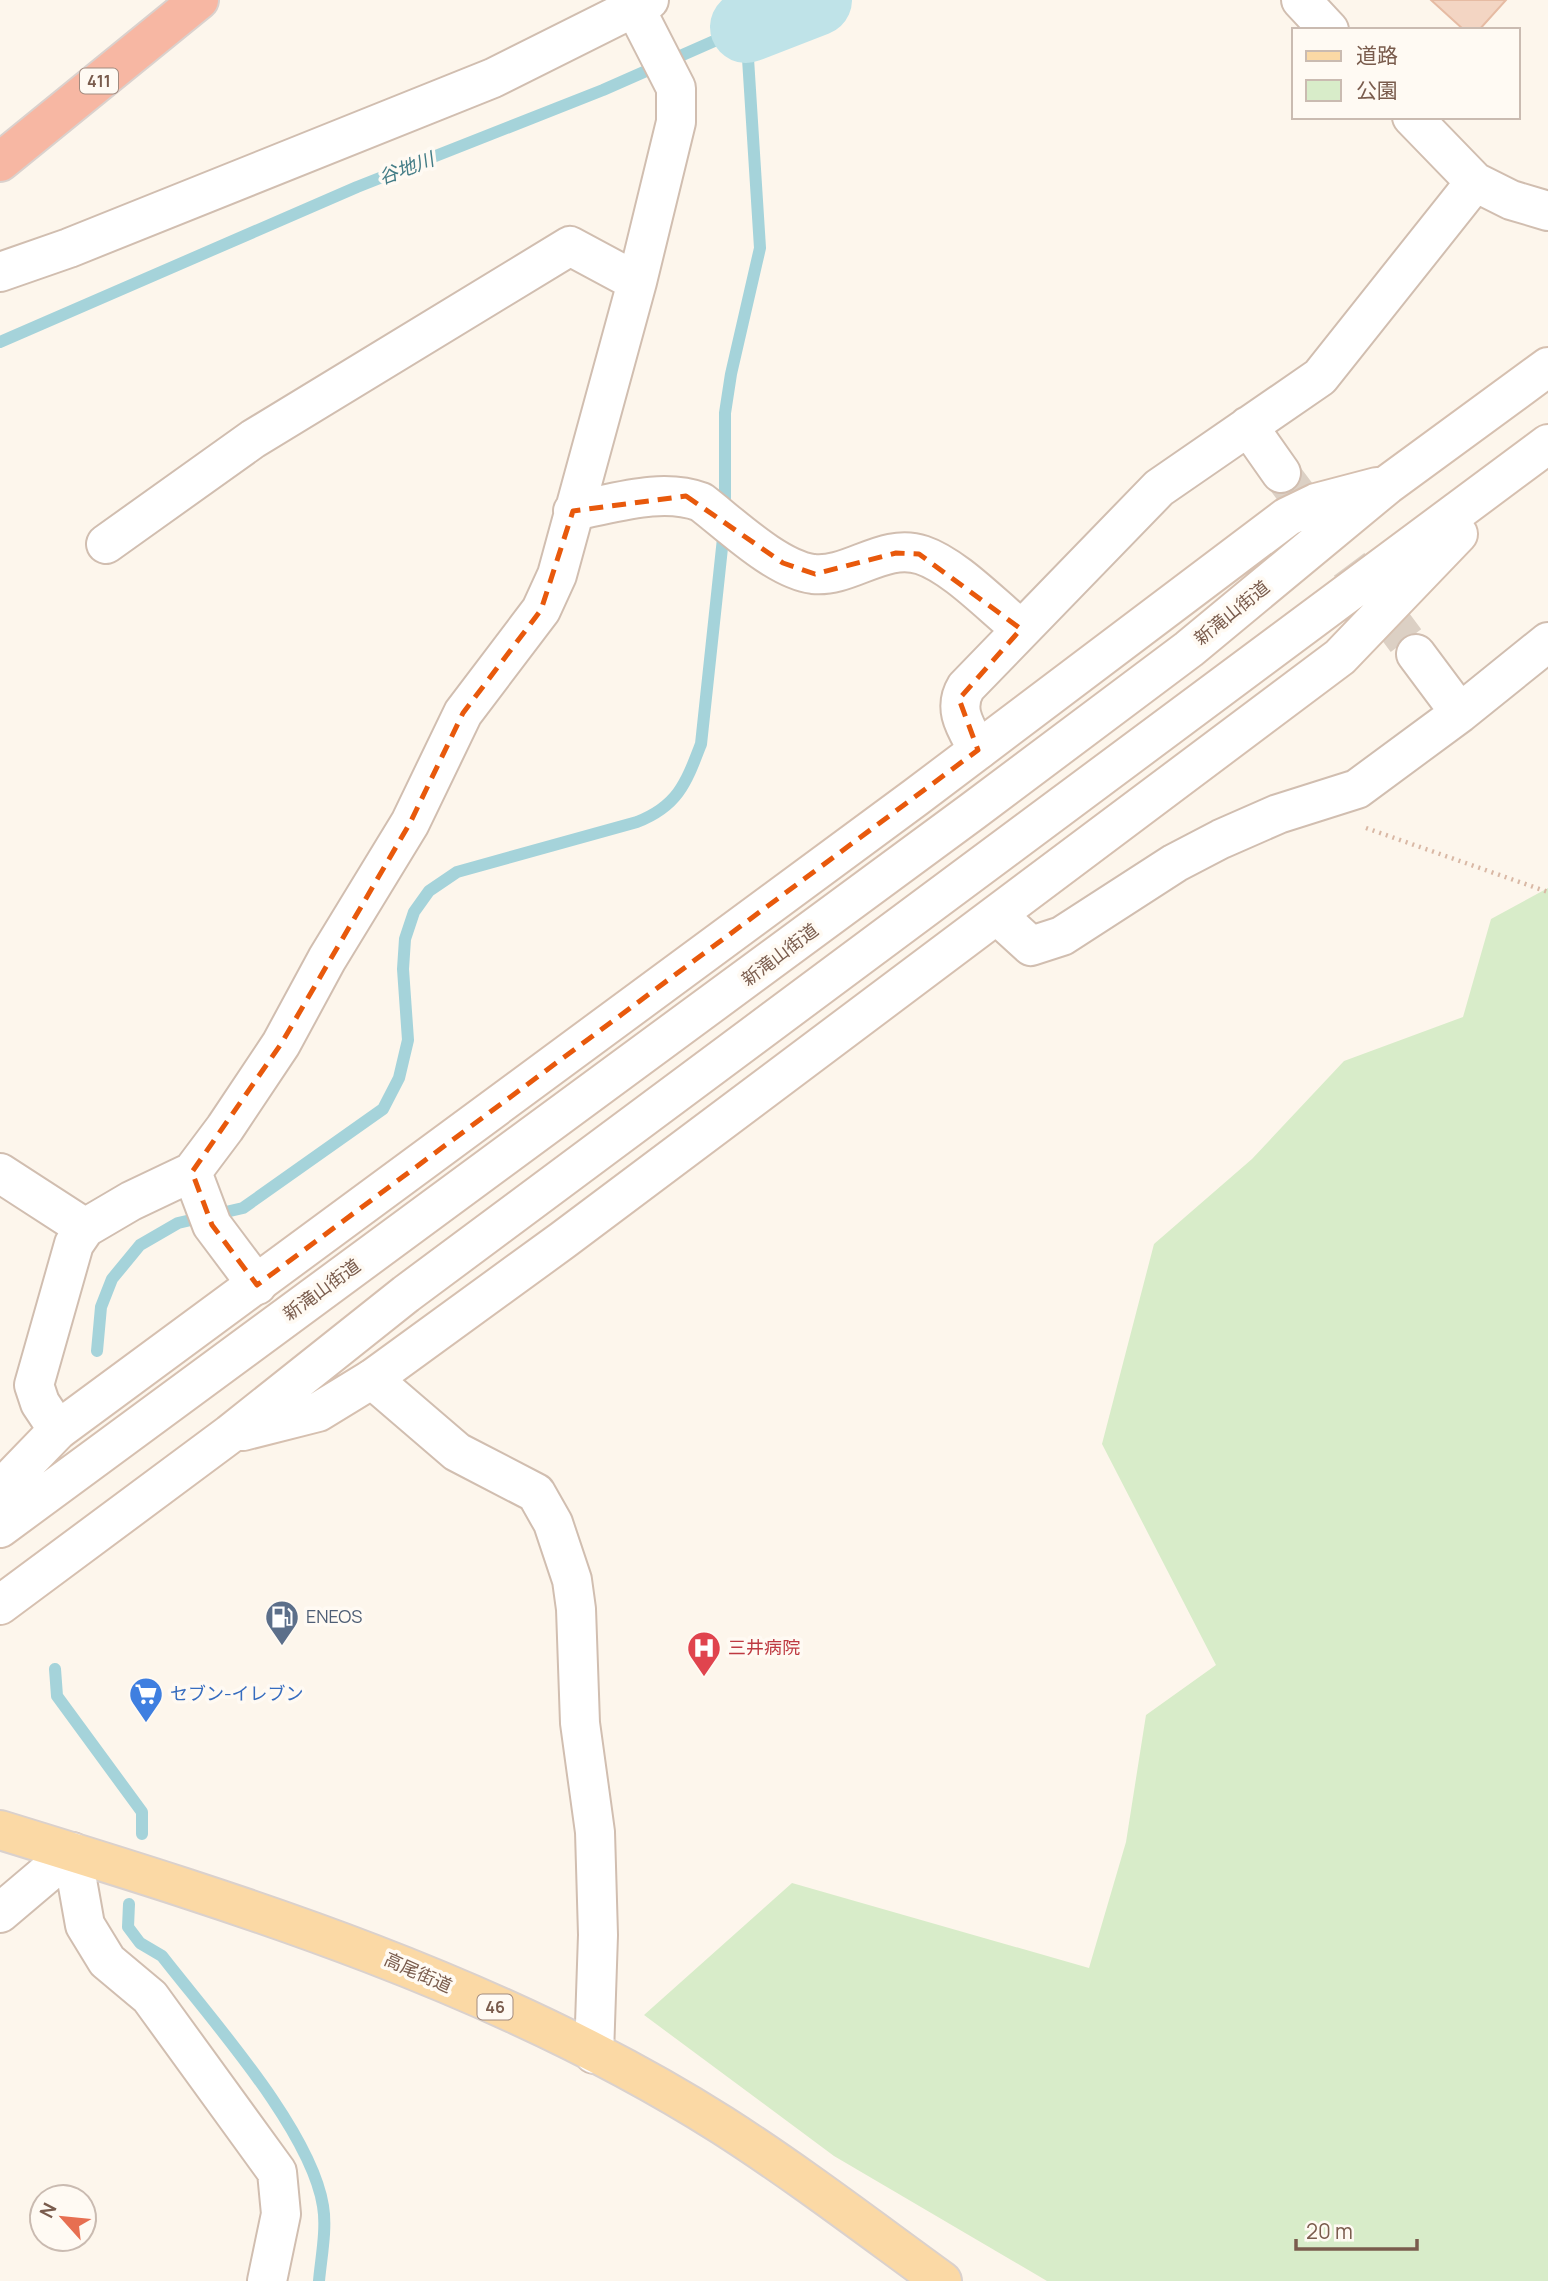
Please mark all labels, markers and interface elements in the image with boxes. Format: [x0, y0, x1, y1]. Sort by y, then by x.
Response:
legend [1292, 28, 1520, 119]
text: 道路 [1356, 41, 1398, 69]
road number: 411 [80, 68, 118, 94]
text: 公園 [1356, 76, 1398, 104]
water label: 谷地川 [375, 145, 439, 190]
street label: 新滝山街道 [1189, 575, 1274, 650]
street label: 新滝山街道 [736, 918, 823, 991]
street label: 新滝山街道 [278, 1253, 365, 1325]
fuel station icon: ENEOS [263, 1598, 301, 1647]
place label: ENEOS [306, 1604, 362, 1628]
hospital icon: 三井病院 [685, 1629, 723, 1678]
place label: 三井病院 [728, 1635, 800, 1659]
supermarket icon: セブン-イレブン [127, 1675, 165, 1724]
place label: セブン-イレブン [170, 1681, 304, 1705]
street label: 高尾街道 [381, 1946, 456, 1998]
road number: 46 [477, 1994, 512, 2020]
north arrow [28, 2183, 98, 2253]
text: N [33, 2198, 63, 2222]
scale bar [1296, 2208, 1417, 2252]
text: 20 m [1306, 2217, 1353, 2245]

